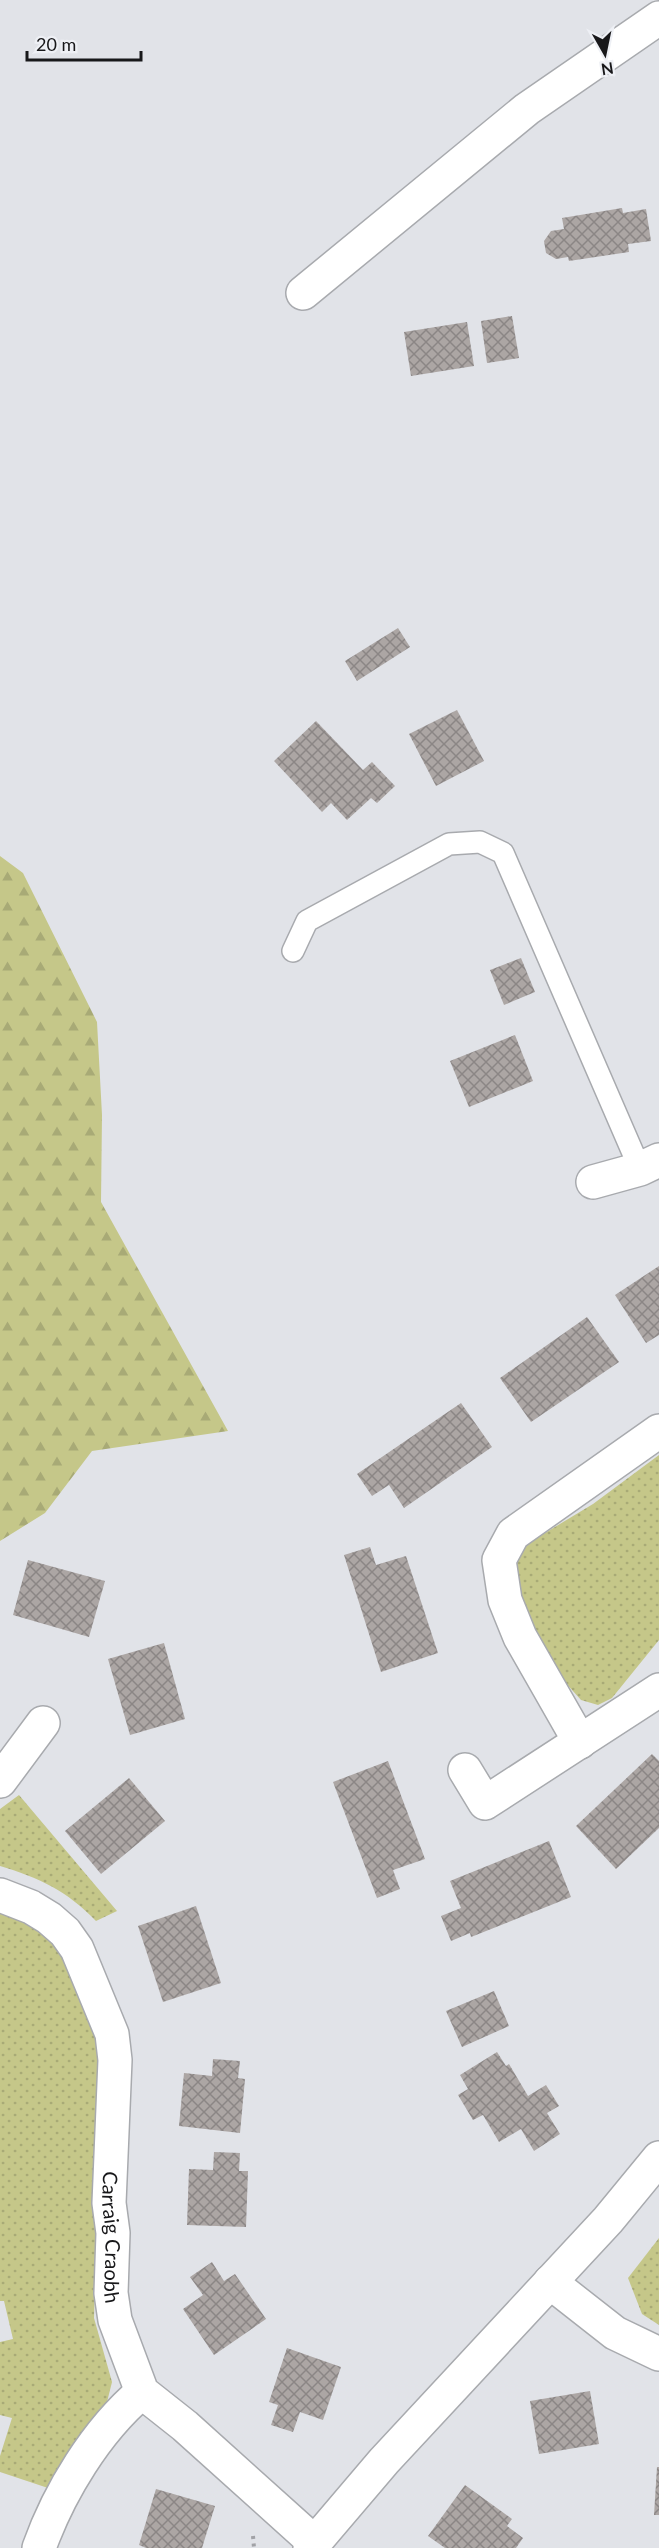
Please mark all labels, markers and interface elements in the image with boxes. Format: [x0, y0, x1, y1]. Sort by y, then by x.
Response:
scale bar [27, 24, 141, 62]
north arrow [575, 24, 635, 84]
text: 20 m [36, 33, 76, 55]
text: N [600, 59, 615, 80]
street label: Carraig Craobh [98, 2171, 126, 2305]

